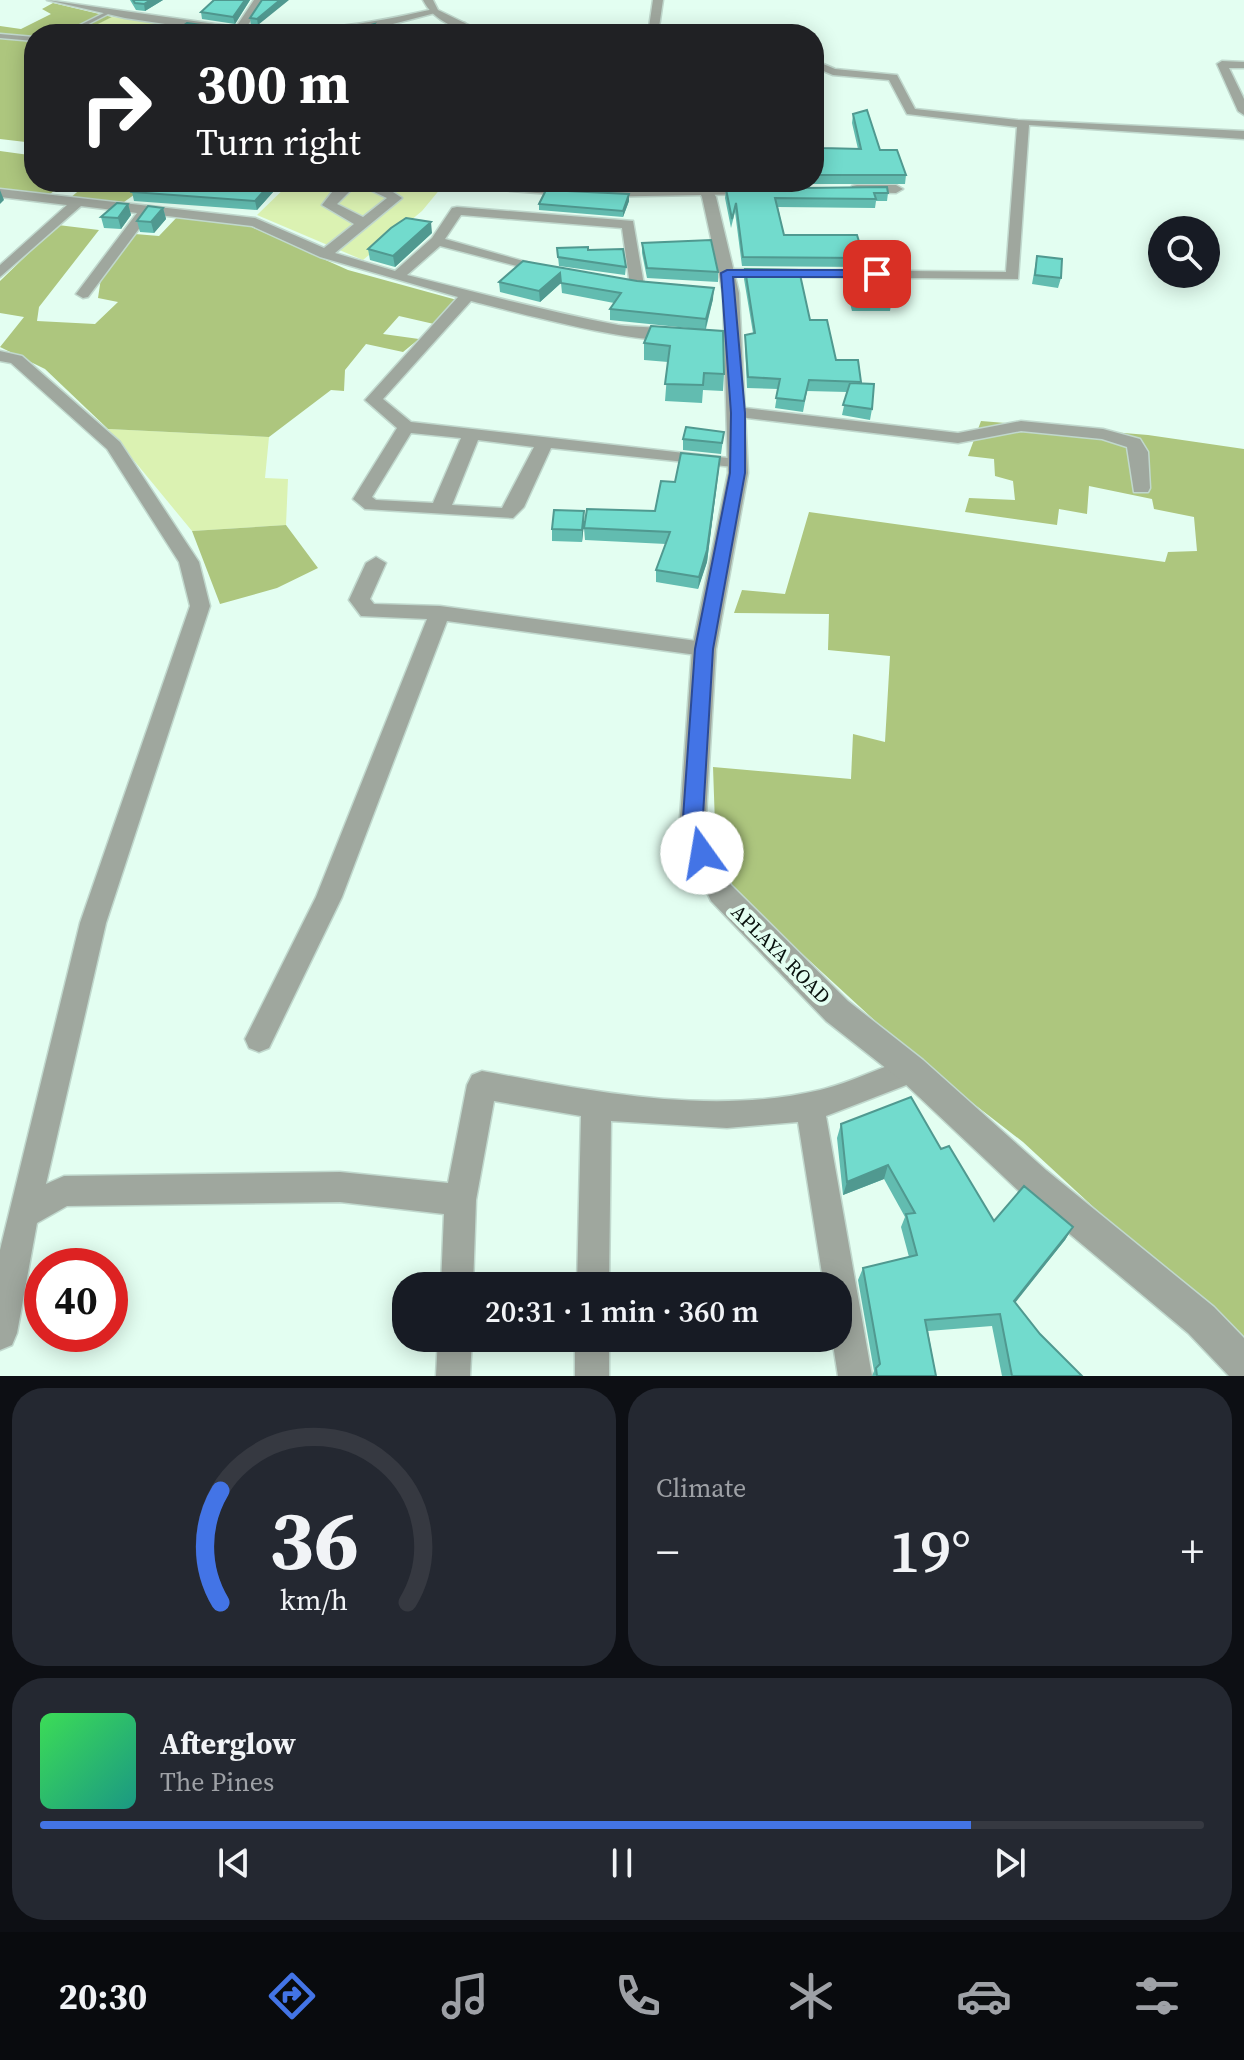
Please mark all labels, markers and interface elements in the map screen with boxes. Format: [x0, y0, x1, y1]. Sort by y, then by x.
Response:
text: 300 m [196, 45, 350, 122]
icon: right [64, 56, 168, 160]
text: Turn right [196, 118, 361, 167]
map controls [1148, 216, 1220, 288]
button: search [1148, 216, 1220, 288]
pin [843, 240, 911, 308]
icon: arrive [855, 252, 899, 296]
position arrow [660, 811, 744, 895]
street label: APLAYA ROAD [725, 898, 837, 1010]
speed limit sign: 40 [24, 1248, 128, 1352]
text: 20:31 · 1 min · 360 m [485, 1291, 759, 1332]
text: Climate [656, 1470, 746, 1506]
text: 36 [269, 1483, 359, 1597]
text: 19° [889, 1510, 971, 1592]
text: − [656, 1521, 679, 1582]
text: + [1181, 1521, 1204, 1582]
text: km/h [280, 1580, 348, 1620]
text: Afterglow [160, 1723, 296, 1764]
text: The Pines [160, 1764, 274, 1800]
icon: previous [212, 1841, 256, 1885]
icon: pause [600, 1841, 644, 1885]
icon: next [988, 1841, 1032, 1885]
icon: directions [264, 1968, 320, 2024]
icon: music [437, 1968, 493, 2024]
icon: phone [610, 1968, 666, 2024]
icon: climate [783, 1968, 839, 2024]
icon: car [956, 1968, 1012, 2024]
icon: filters [1129, 1968, 1185, 2024]
text: 20:30 [59, 1972, 147, 2021]

